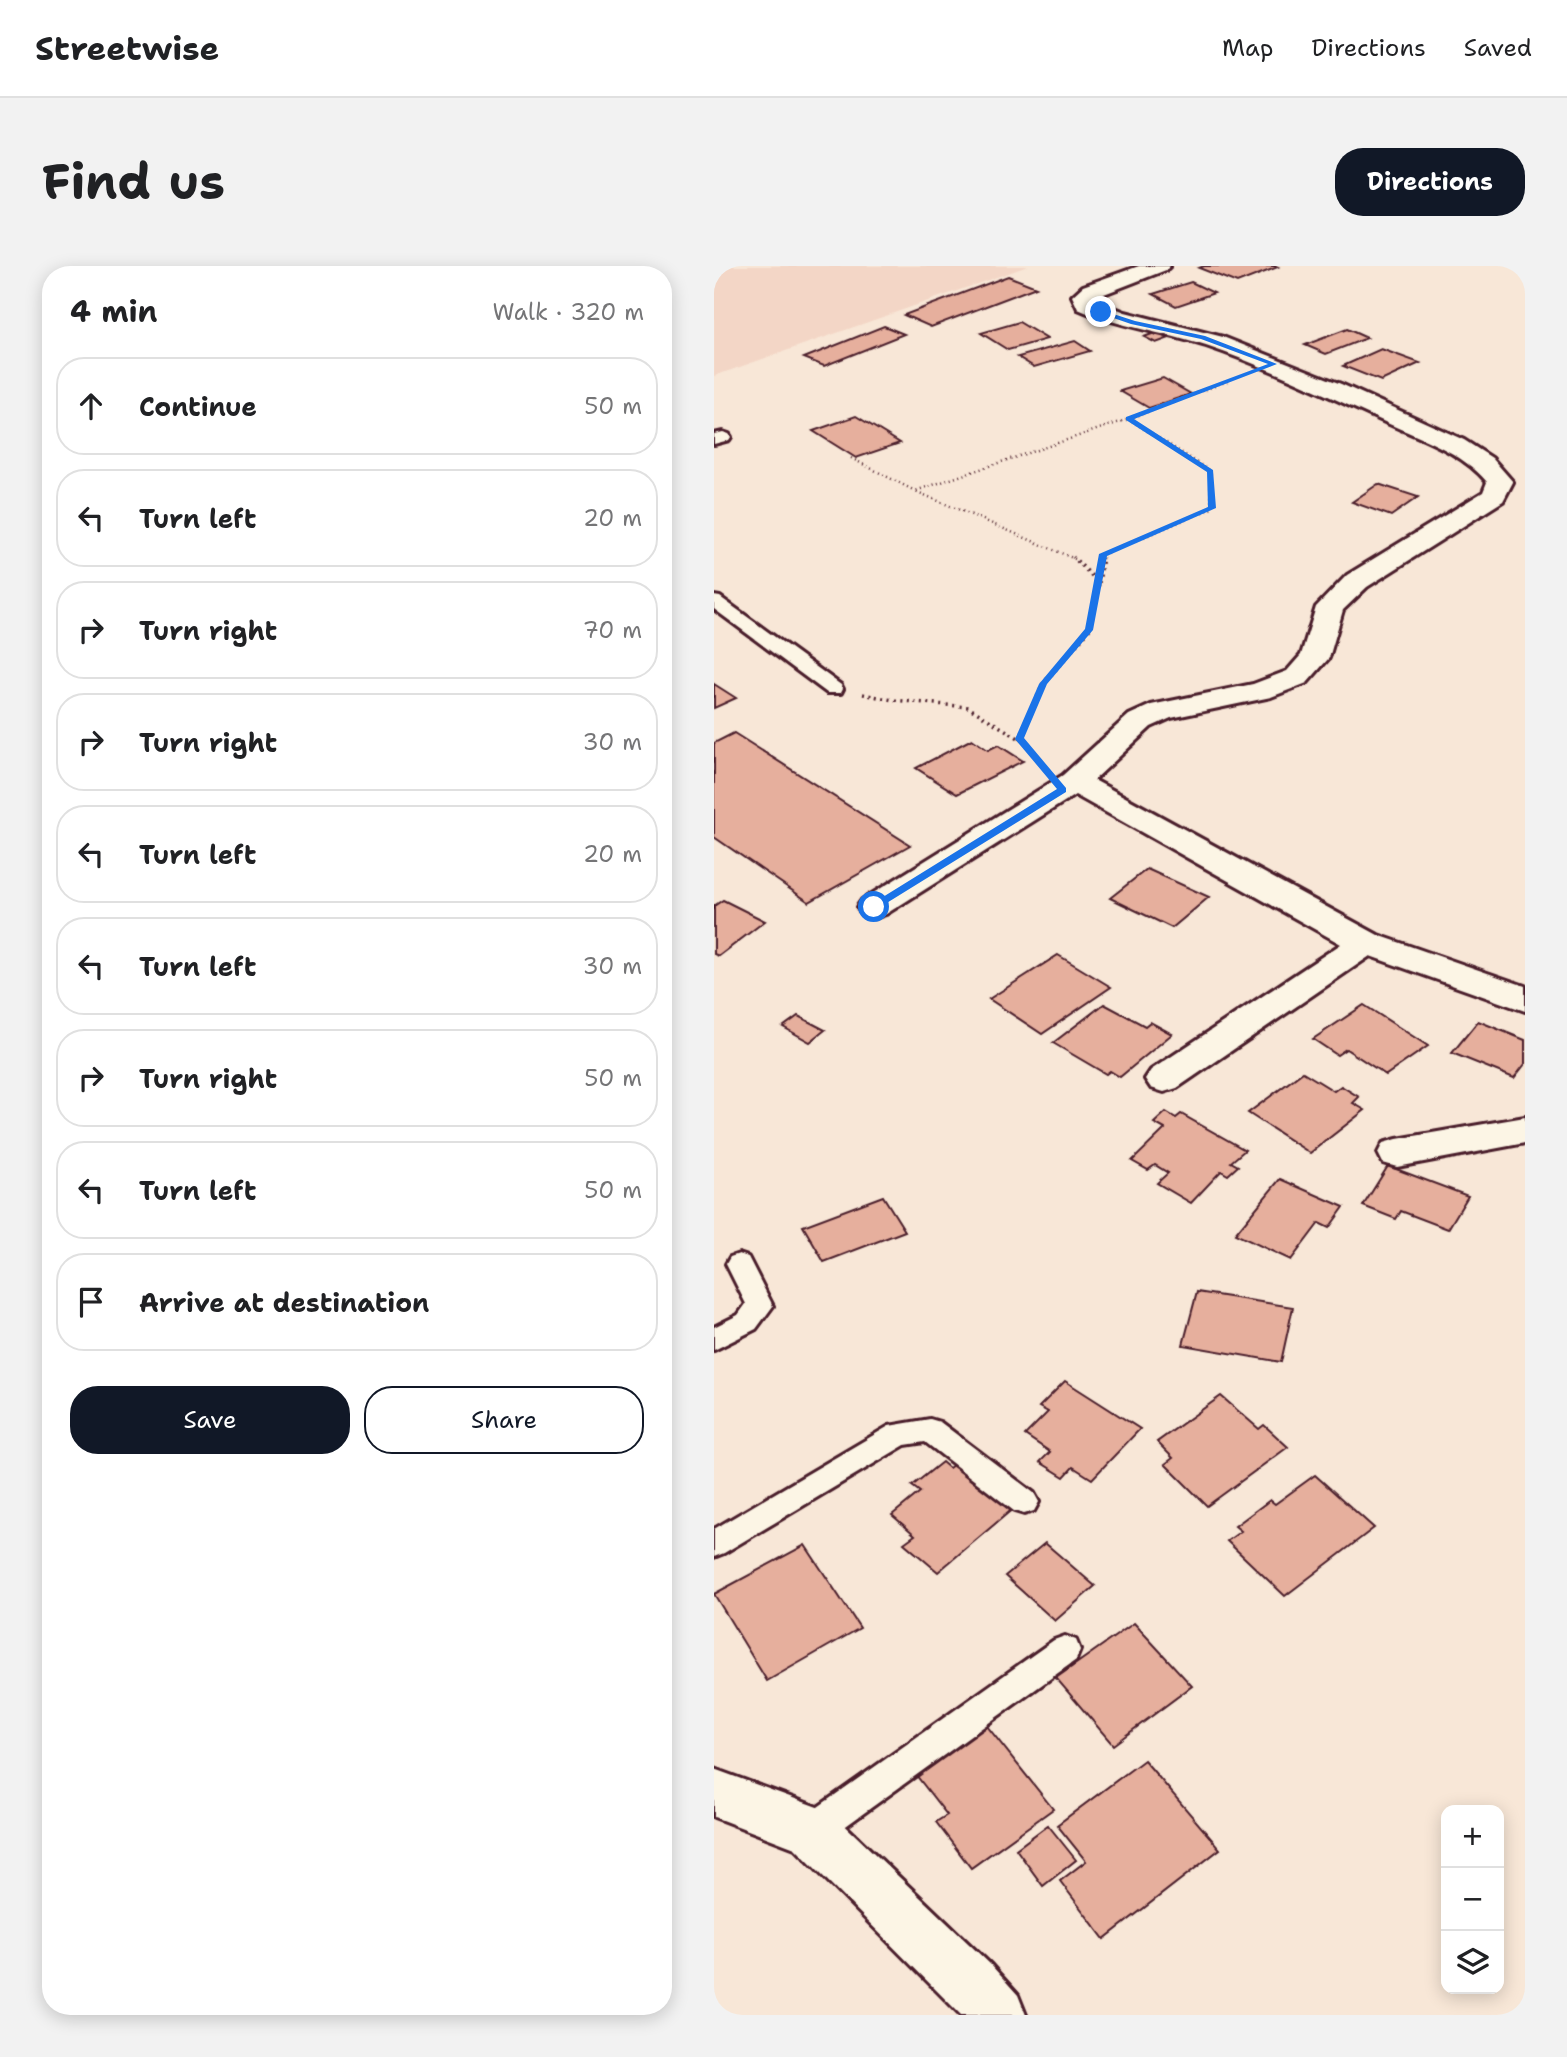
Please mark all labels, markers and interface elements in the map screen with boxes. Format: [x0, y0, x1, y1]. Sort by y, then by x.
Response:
text: Streetwise [35, 26, 219, 71]
text: Map [1222, 32, 1273, 64]
text: Directions [1311, 32, 1426, 64]
text: Saved [1464, 32, 1532, 64]
button: Directions [1335, 148, 1525, 216]
text: Find us [42, 149, 225, 215]
text: 4 min [70, 291, 157, 332]
route end [1085, 296, 1116, 327]
text: Walk · 320 m [493, 297, 644, 327]
icon: ahead [72, 387, 110, 425]
text: Continue [139, 389, 257, 424]
text: 50 m [584, 391, 642, 421]
icon: left [72, 499, 110, 537]
text: Turn left [139, 501, 256, 536]
text: 20 m [583, 503, 642, 533]
icon: right [72, 611, 110, 649]
text: Turn right [139, 613, 277, 648]
text: 70 m [583, 615, 642, 645]
icon: right [72, 723, 110, 761]
text: Turn right [139, 725, 277, 760]
text: 30 m [583, 727, 642, 757]
icon: left [72, 835, 110, 873]
text: Turn left [139, 837, 256, 872]
text: 20 m [583, 839, 642, 869]
route start [858, 891, 889, 922]
icon: left [72, 947, 110, 985]
text: Turn left [139, 949, 256, 984]
text: 30 m [583, 951, 642, 981]
icon: right [72, 1059, 110, 1097]
text: Turn right [139, 1061, 277, 1096]
text: 50 m [584, 1063, 642, 1093]
icon: left [72, 1171, 110, 1209]
text: Turn left [139, 1173, 256, 1208]
text: 50 m [584, 1175, 642, 1205]
icon: arrive [72, 1283, 110, 1321]
text: Arrive at destination [139, 1285, 429, 1320]
button: Save [70, 1386, 350, 1454]
button: Share [364, 1386, 644, 1454]
map controls [1441, 1805, 1504, 1994]
button: + [1441, 1805, 1504, 1868]
button: − [1441, 1868, 1504, 1931]
button: layers [1441, 1931, 1504, 1994]

